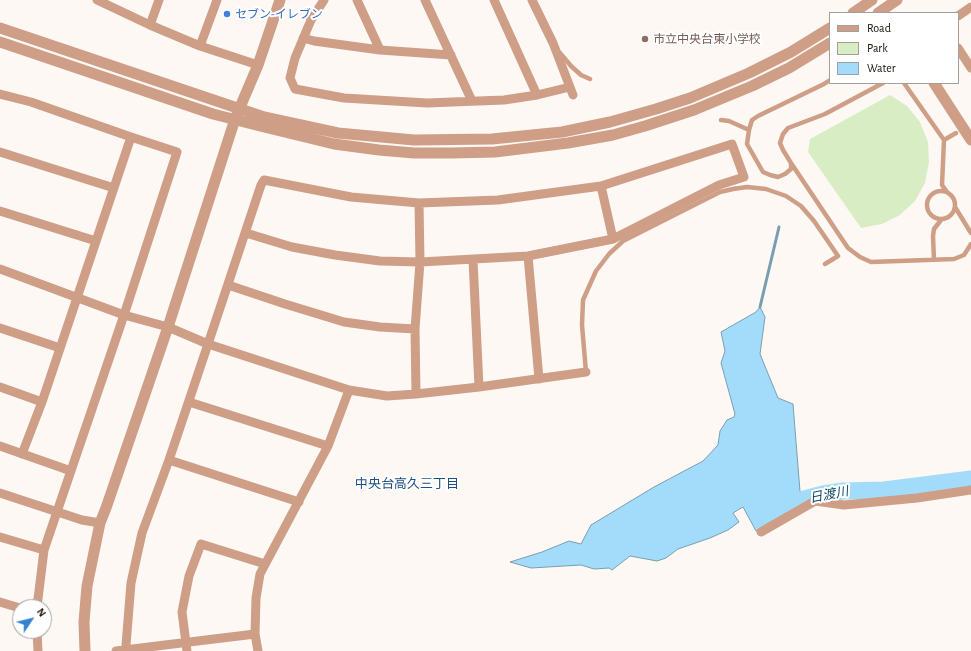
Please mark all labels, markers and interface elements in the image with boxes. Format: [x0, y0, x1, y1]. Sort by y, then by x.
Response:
place label: セブン-イレブン [235, 7, 323, 21]
marker: セブン-イレブン [222, 9, 232, 19]
legend [829, 12, 959, 84]
text: Road [867, 22, 891, 34]
place label: 市立中央台東小学校 [653, 32, 761, 46]
marker: 市立中央台東小学校 [640, 34, 650, 44]
text: Park [867, 42, 888, 54]
text: Water [867, 62, 896, 74]
district label: 中央台高久三丁目 [355, 476, 459, 492]
water label: 日渡川 [808, 484, 850, 506]
north arrow [12, 599, 52, 639]
text: N [35, 606, 48, 619]

